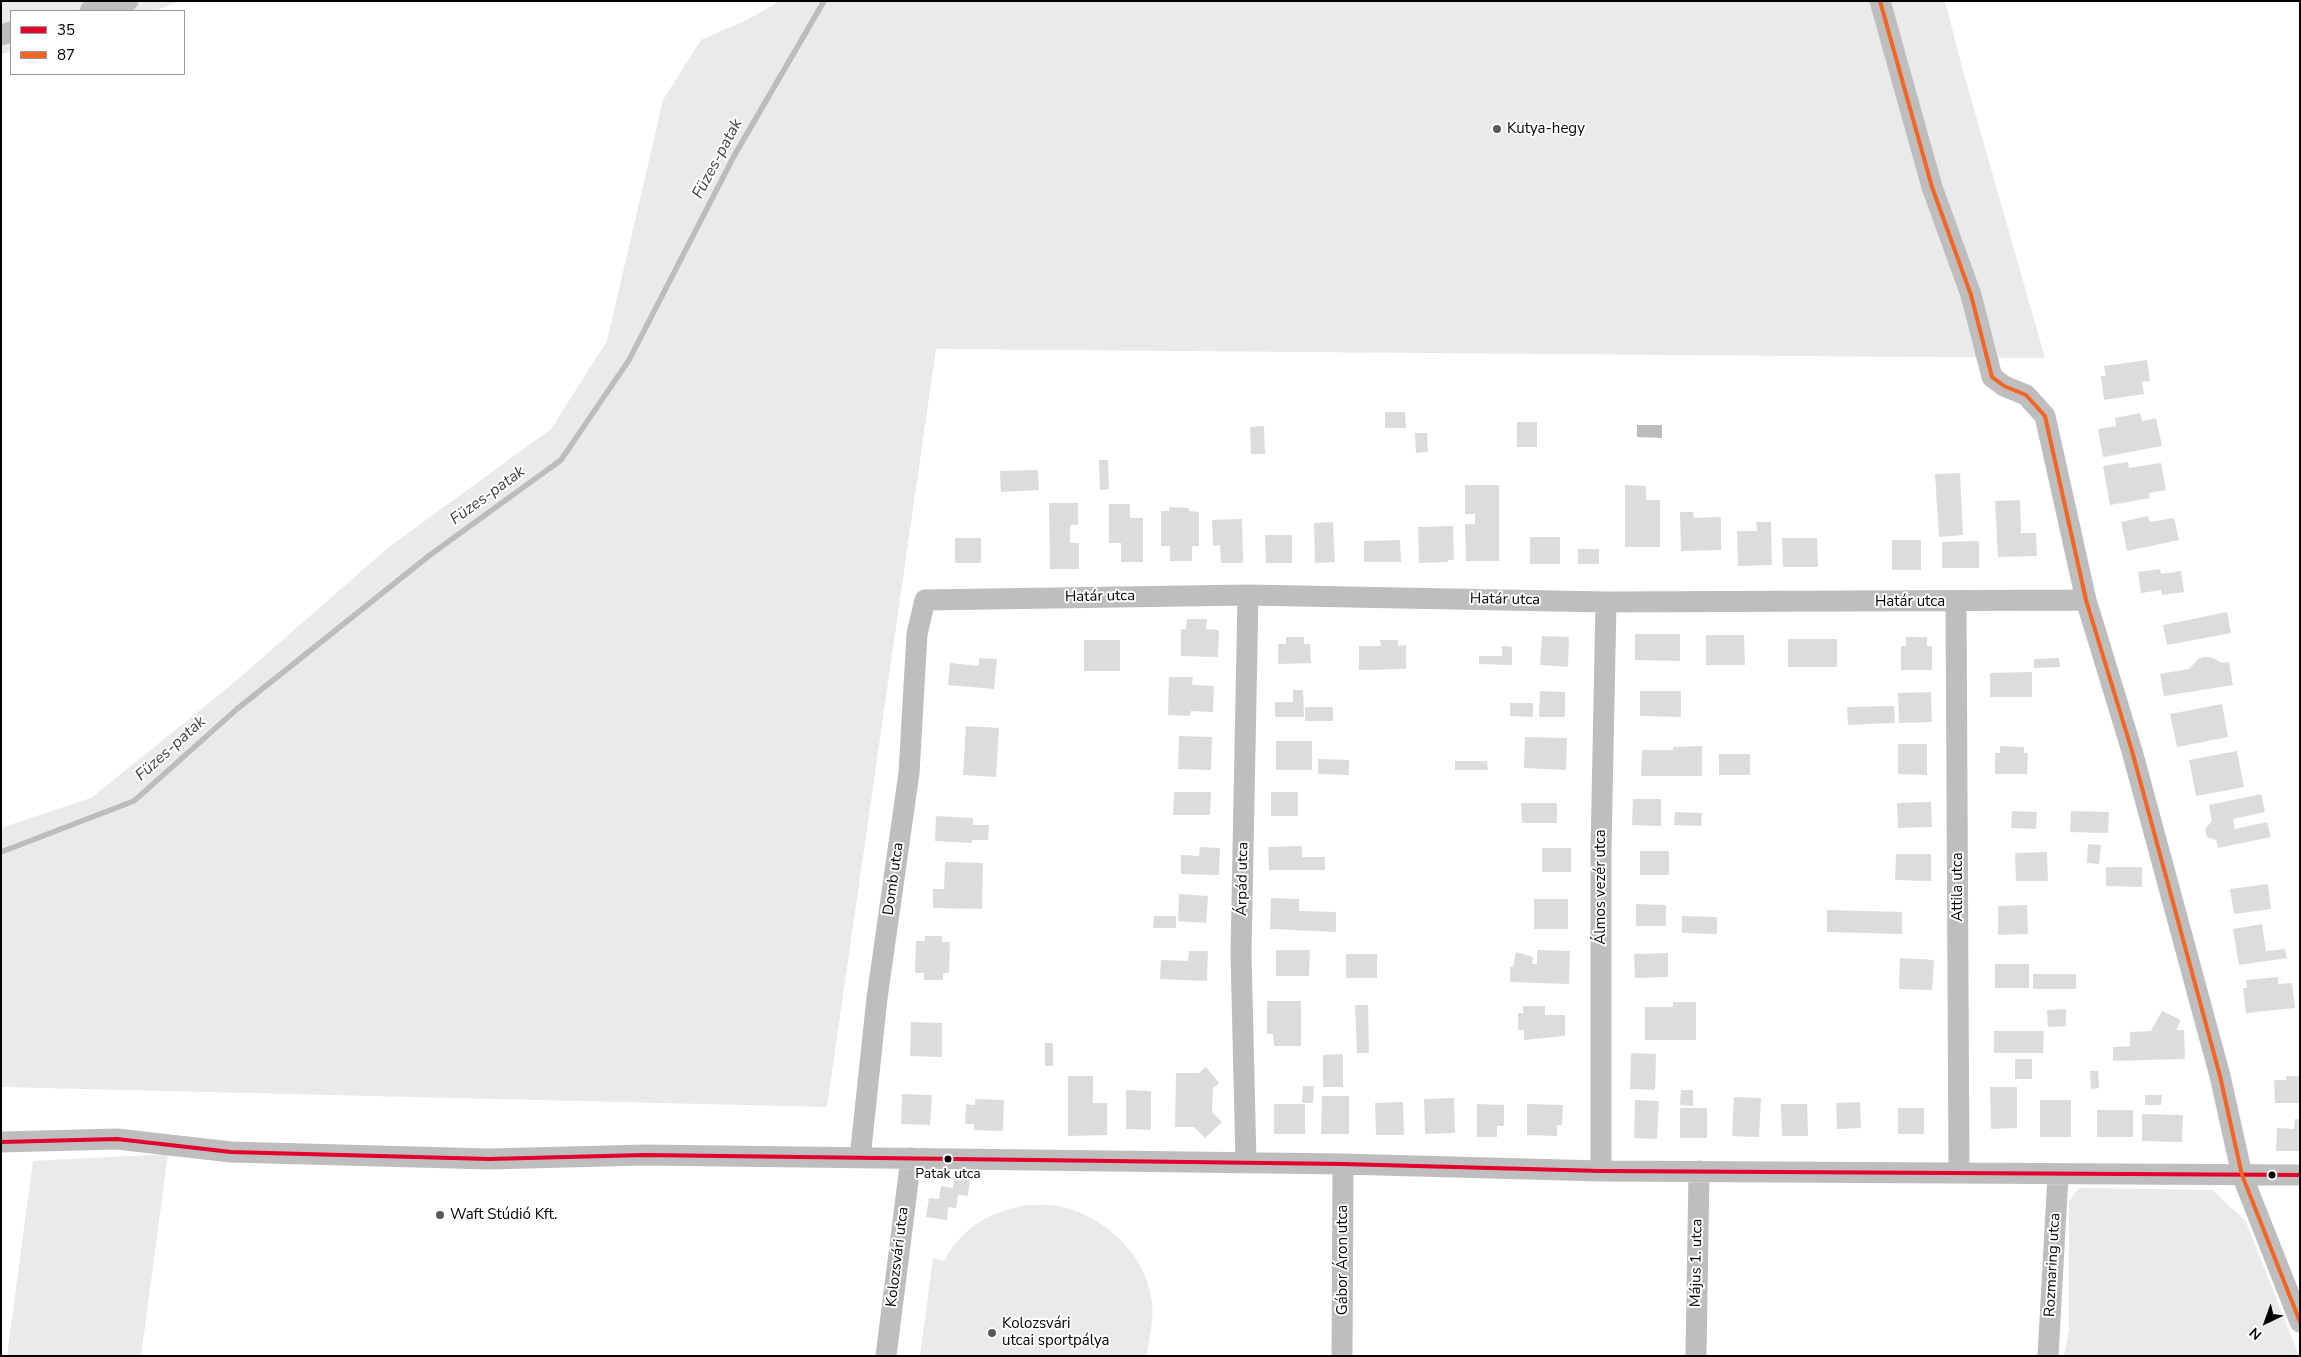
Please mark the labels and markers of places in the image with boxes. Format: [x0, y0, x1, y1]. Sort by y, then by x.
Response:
place label: Kutya-hegy [1507, 120, 1585, 138]
marker: Kutya-hegy [1491, 123, 1503, 135]
marker: Patak utca [943, 1154, 953, 1164]
place label: Patak utca [915, 1167, 981, 1183]
unlabelled marker [2267, 1170, 2277, 1180]
place label: Waft Stúdió Kft. [450, 1206, 557, 1224]
marker: Waft Stúdió Kft. [434, 1209, 446, 1221]
place label: Kolozsvári utcai sportpálya [1002, 1315, 1110, 1350]
marker: Kolozsvári utcai sportpálya [986, 1327, 998, 1339]

